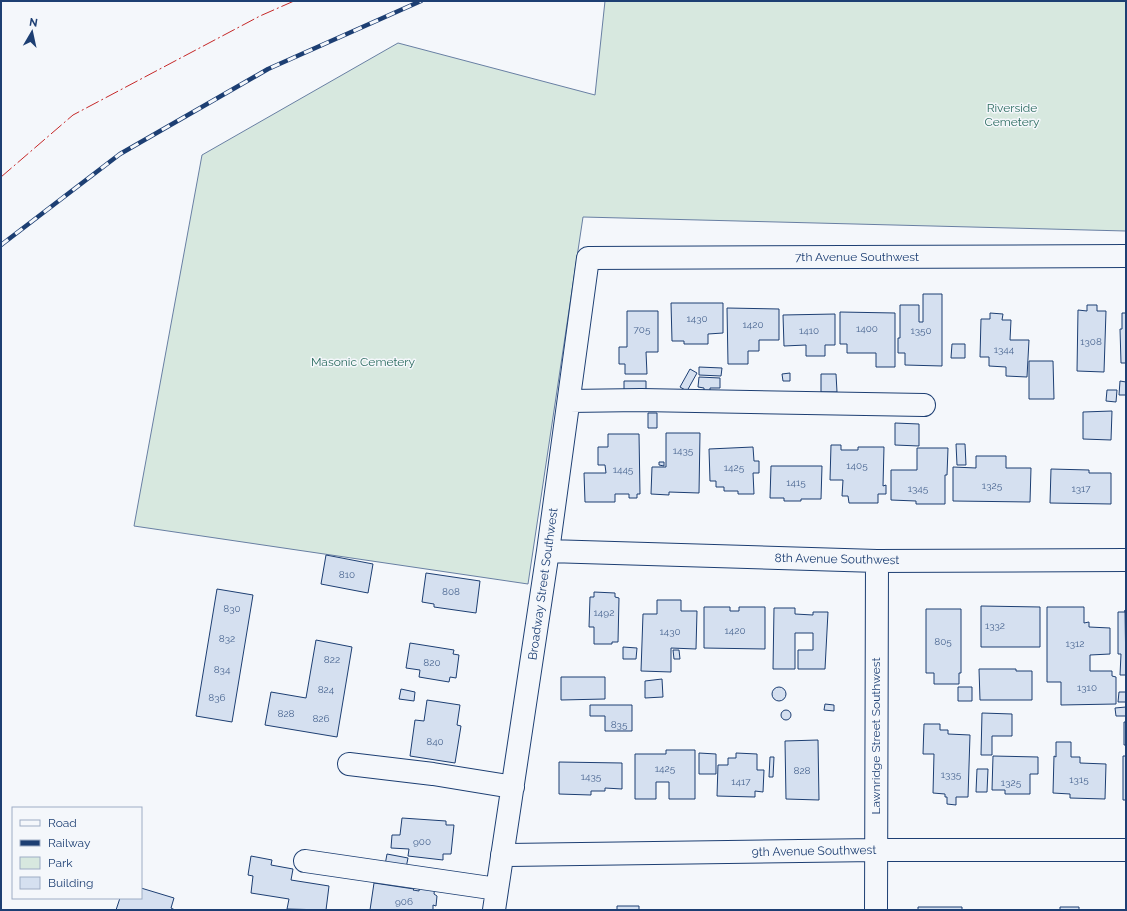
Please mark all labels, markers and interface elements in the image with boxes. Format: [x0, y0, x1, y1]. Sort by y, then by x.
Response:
north arrow [12, 12, 52, 52]
text: N [28, 16, 39, 30]
park label: Riverside Cemetery [985, 101, 1040, 129]
street label: 7th Avenue Southwest [795, 250, 919, 264]
house number: 1430 [686, 313, 708, 324]
house number: 1420 [742, 319, 764, 330]
house number: 1400 [856, 323, 878, 334]
house number: 705 [634, 324, 651, 335]
house number: 1410 [799, 325, 819, 336]
house number: 1350 [910, 325, 932, 336]
house number: 1308 [1080, 336, 1102, 347]
house number: 1344 [994, 344, 1015, 355]
park label: Masonic Cemetery [311, 355, 416, 369]
house number: 1435 [673, 445, 694, 456]
house number: 1405 [846, 460, 868, 471]
house number: 1425 [724, 462, 745, 473]
house number: 1445 [613, 464, 634, 475]
house number: 1415 [786, 477, 806, 488]
house number: 1325 [982, 480, 1003, 491]
house number: 1345 [908, 483, 929, 494]
house number: 1317 [1071, 483, 1091, 494]
street label: Broadway Street Southwest [525, 507, 561, 661]
street label: 8th Avenue Southwest [774, 551, 900, 567]
house number: 810 [339, 569, 355, 580]
house number: 808 [442, 586, 460, 597]
house number: 830 [223, 603, 241, 614]
house number: 1492 [594, 607, 614, 618]
house number: 1332 [985, 620, 1005, 631]
house number: 1420 [724, 625, 746, 636]
house number: 1430 [659, 626, 681, 637]
house number: 832 [219, 633, 235, 644]
house number: 805 [934, 636, 952, 647]
house number: 1312 [1065, 638, 1085, 649]
house number: 822 [324, 654, 340, 665]
house number: 820 [423, 657, 441, 668]
street label: Lawnridge Street Southwest [869, 657, 883, 815]
house number: 834 [214, 664, 231, 675]
house number: 1310 [1077, 682, 1097, 693]
house number: 824 [318, 684, 335, 695]
house number: 836 [208, 692, 226, 703]
house number: 828 [277, 708, 295, 719]
house number: 826 [312, 713, 330, 724]
house number: 835 [611, 719, 628, 730]
house number: 840 [426, 736, 444, 747]
house number: 1425 [655, 763, 676, 774]
house number: 828 [793, 765, 811, 776]
house number: 1335 [941, 769, 962, 780]
house number: 1435 [581, 771, 602, 782]
house number: 1315 [1069, 774, 1089, 785]
house number: 1417 [731, 776, 751, 787]
house number: 1325 [1001, 777, 1022, 788]
legend [12, 807, 142, 899]
text: Road [48, 816, 77, 830]
text: Railway [48, 836, 91, 850]
house number: 900 [413, 836, 431, 847]
street label: 9th Avenue Southwest [752, 843, 876, 859]
text: Park [48, 856, 73, 870]
text: Building [48, 876, 94, 890]
house number: 906 [395, 896, 413, 907]

